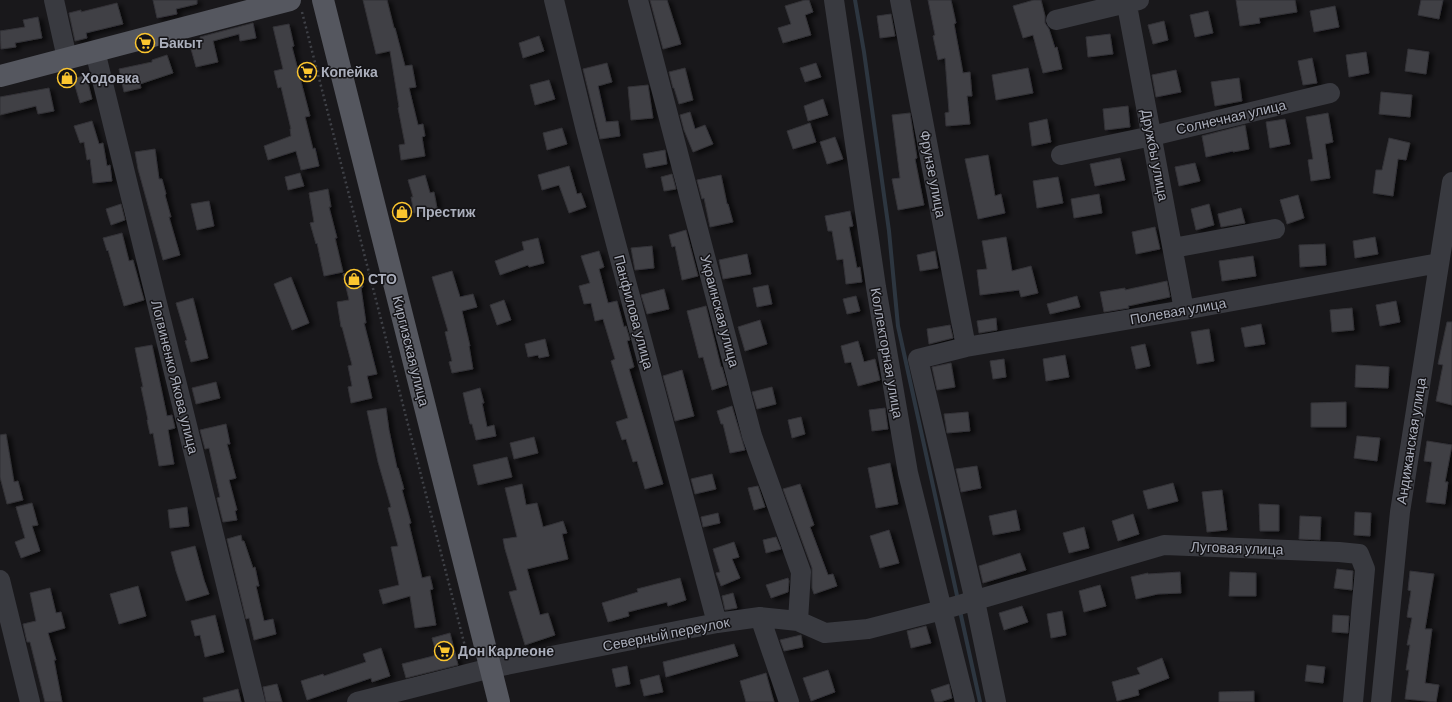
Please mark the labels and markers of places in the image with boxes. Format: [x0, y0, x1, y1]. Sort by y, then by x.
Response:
supermarket icon: Бакыт [134, 32, 156, 54]
place label: Бакыт [159, 34, 203, 51]
supermarket icon: Копейка [296, 61, 318, 83]
place label: Копейка [321, 63, 378, 80]
shop icon: Ходовка [56, 67, 78, 89]
place label: Ходовка [81, 69, 140, 86]
shop icon: Престиж [391, 201, 413, 223]
place label: Престиж [416, 203, 476, 220]
shop icon: СТО [343, 268, 365, 290]
place label: СТО [368, 270, 397, 287]
supermarket icon: Дон Карлеоне [433, 640, 455, 662]
place label: Дон Карлеоне [458, 642, 554, 659]

